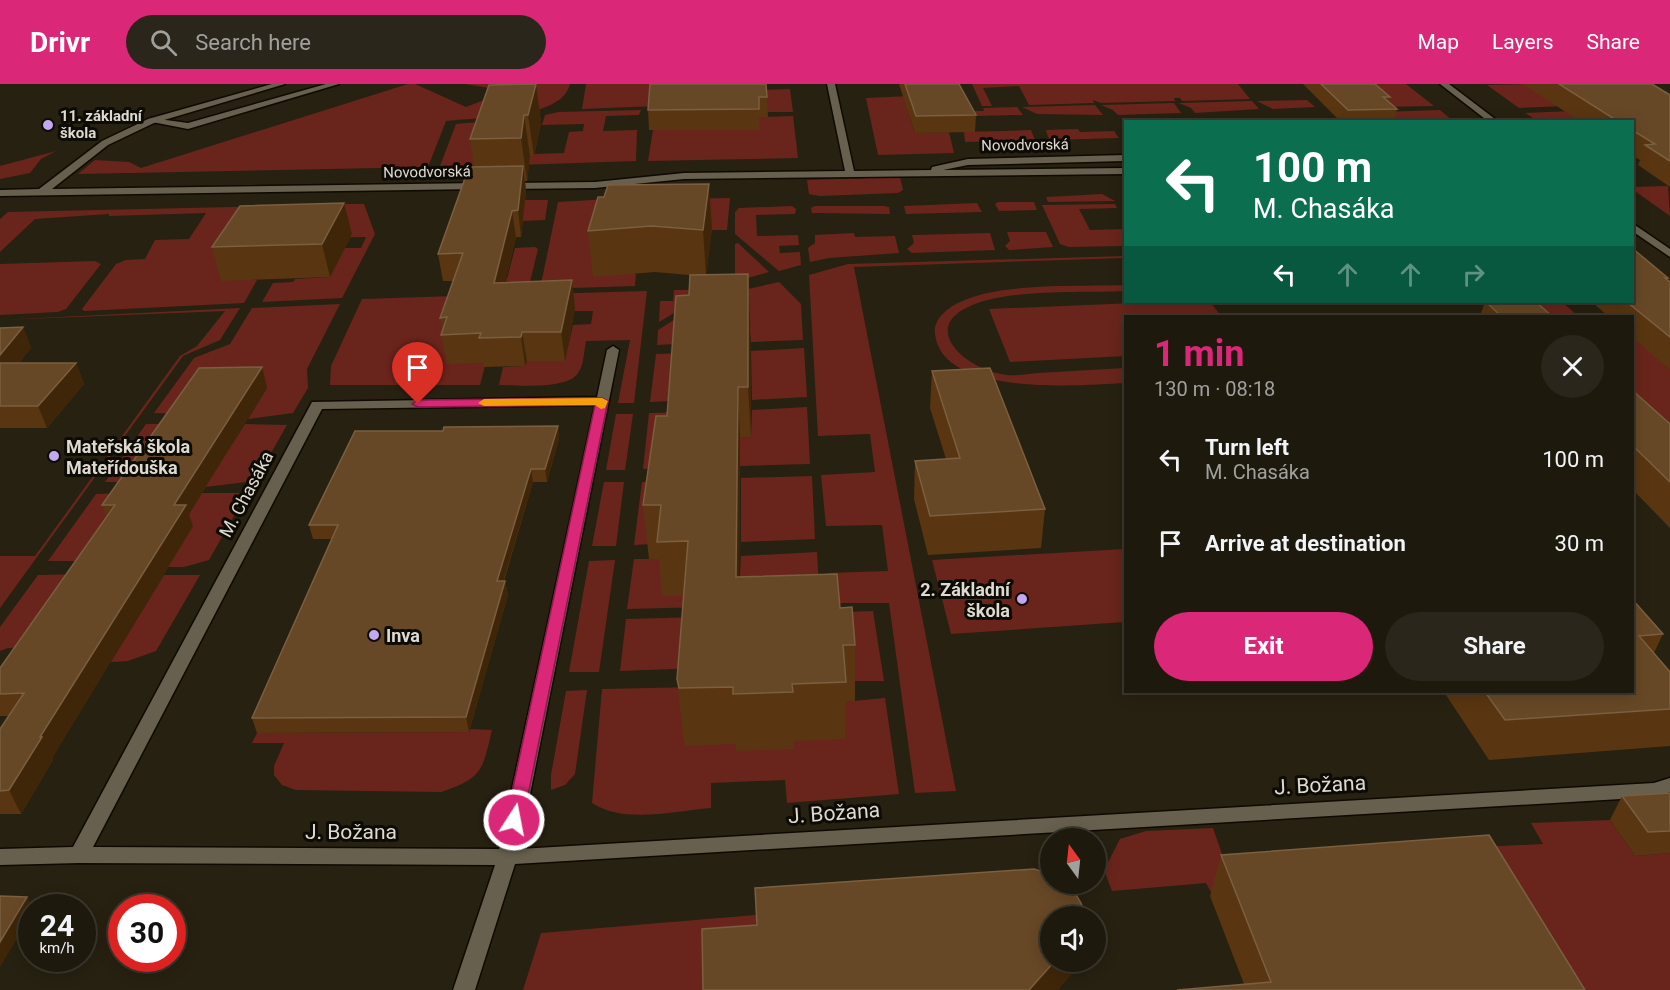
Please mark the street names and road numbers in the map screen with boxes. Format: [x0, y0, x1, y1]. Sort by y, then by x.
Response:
street label: Novodvorská [981, 135, 1069, 155]
street label: Novodvorská [383, 162, 471, 182]
street label: M. Chasáka [215, 447, 277, 541]
street label: J. Božana [1273, 771, 1367, 799]
street label: J. Božana [787, 798, 881, 828]
street label: J. Božana [305, 820, 397, 844]

